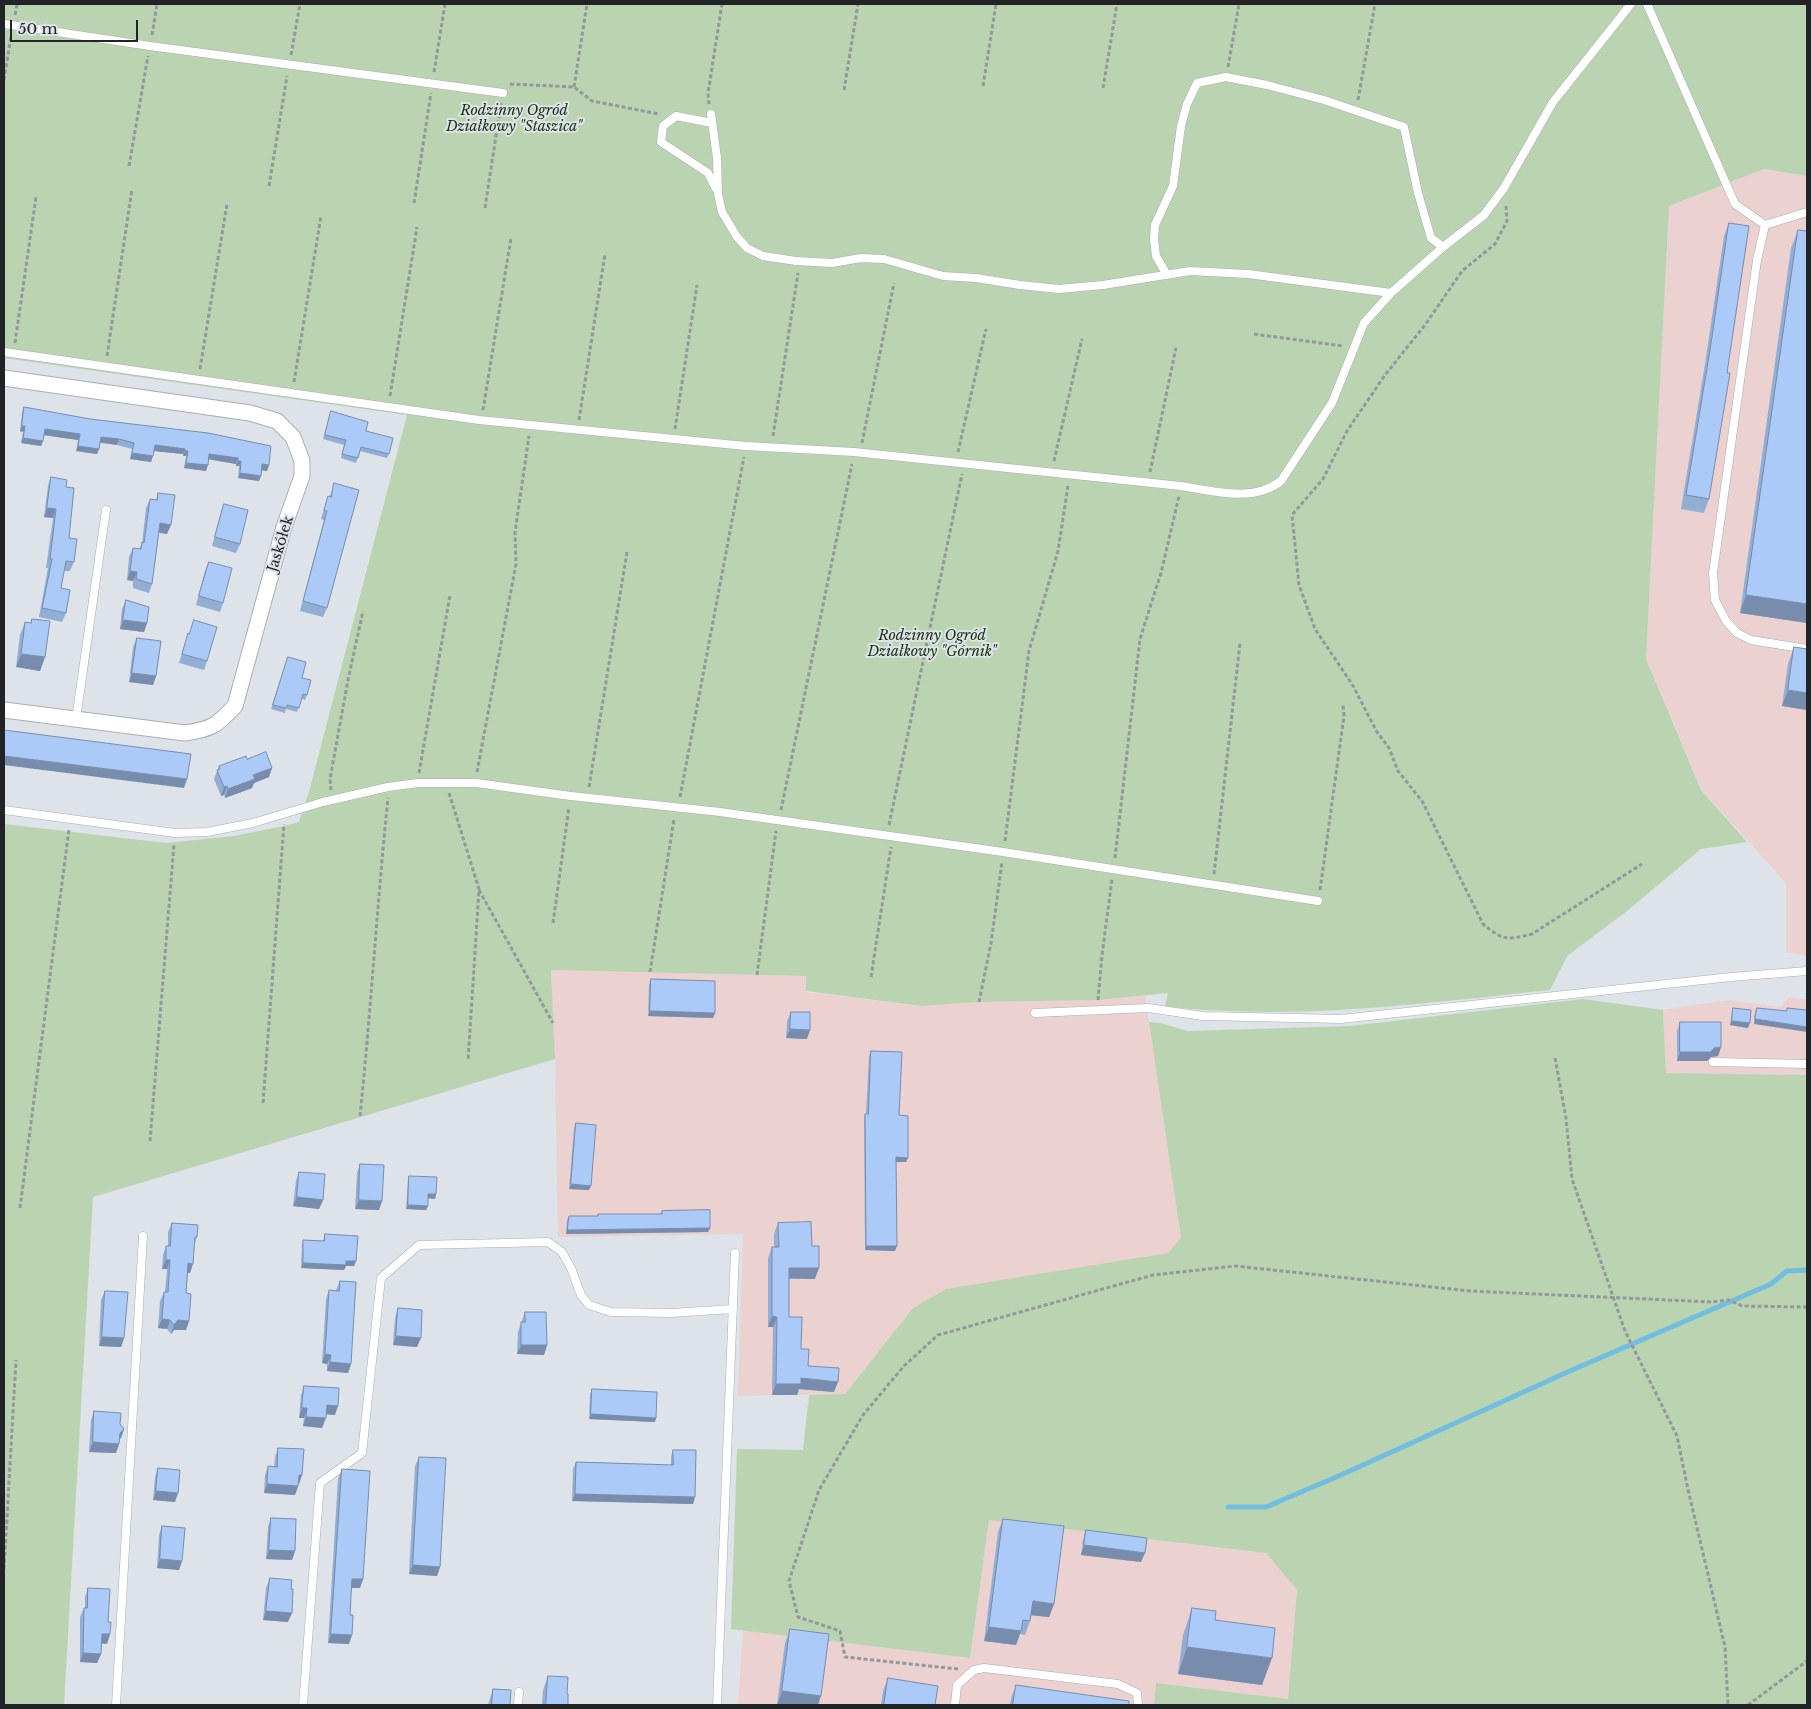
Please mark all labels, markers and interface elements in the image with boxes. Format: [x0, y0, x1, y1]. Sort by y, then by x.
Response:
scale bar [12, 10, 140, 42]
text: 50 m [18, 19, 58, 38]
park label: Rodzinny Ogród Działkowy "Staszica" [446, 103, 582, 136]
street label: Jaskółek [265, 514, 297, 574]
park label: Rodzinny Ogród Działkowy "Górnik" [867, 628, 997, 660]

